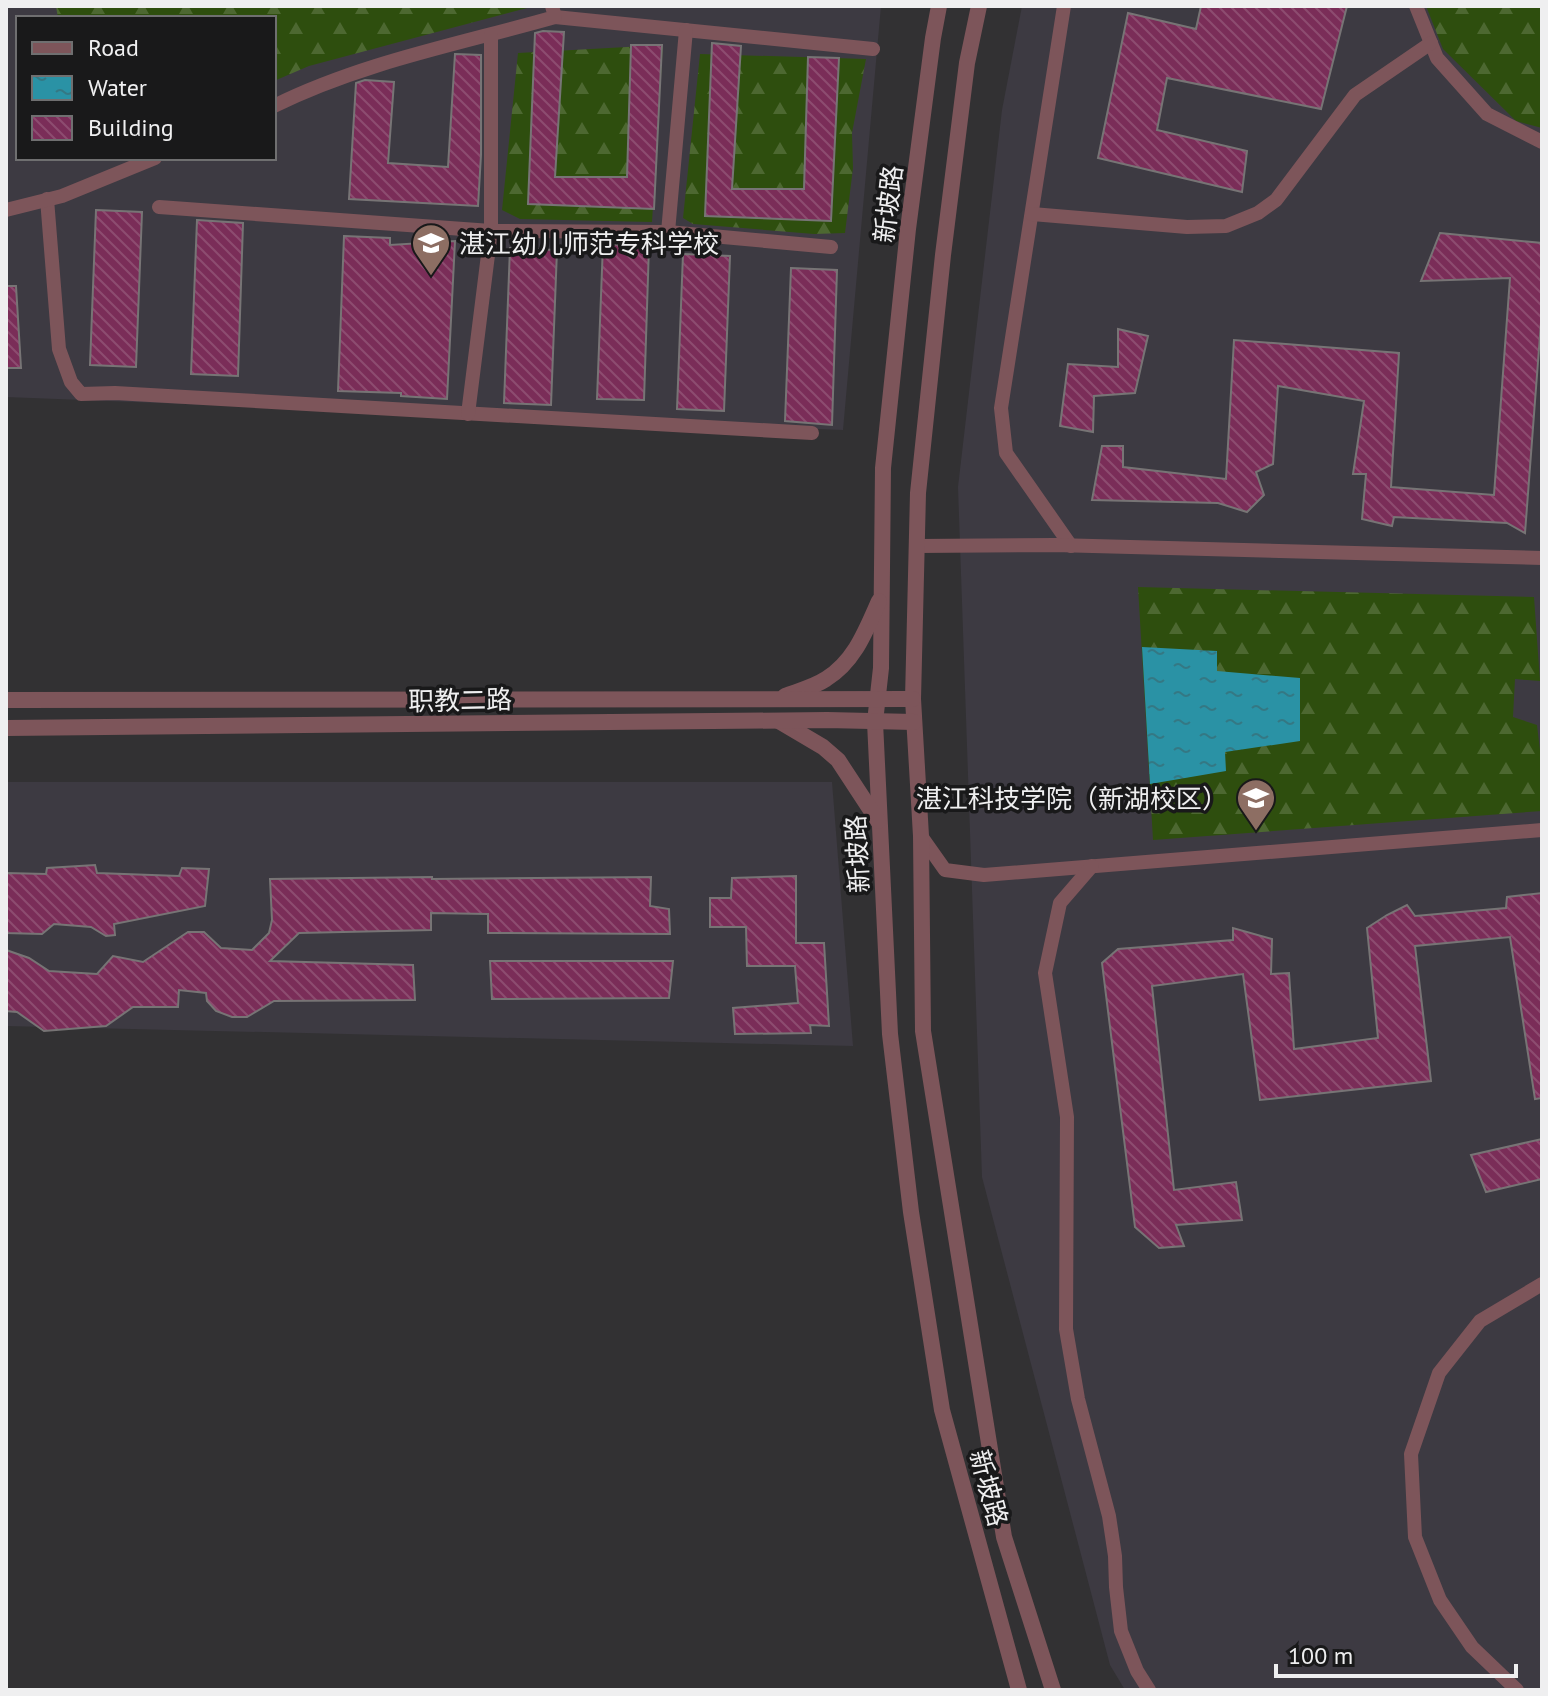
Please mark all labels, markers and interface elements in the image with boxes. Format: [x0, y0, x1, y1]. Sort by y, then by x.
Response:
legend [16, 16, 276, 160]
text: Road [88, 32, 139, 63]
text: Water [88, 72, 147, 103]
text: Building [88, 112, 174, 143]
street label: 新坡路 [867, 163, 909, 245]
school or university icon: 湛江幼儿师范专科学校 [410, 222, 452, 277]
place label: 湛江幼儿师范专科学校 [459, 227, 719, 260]
street label: 职教二路 [408, 683, 512, 717]
school or university icon: 湛江科技学院（新湖校区） [1235, 777, 1277, 832]
place label: 湛江科技学院（新湖校区） [916, 782, 1228, 815]
street label: 新坡路 [838, 814, 876, 894]
street label: 新坡路 [963, 1446, 1015, 1530]
scale bar [1276, 1628, 1516, 1678]
text: 100 m [1288, 1640, 1353, 1671]

